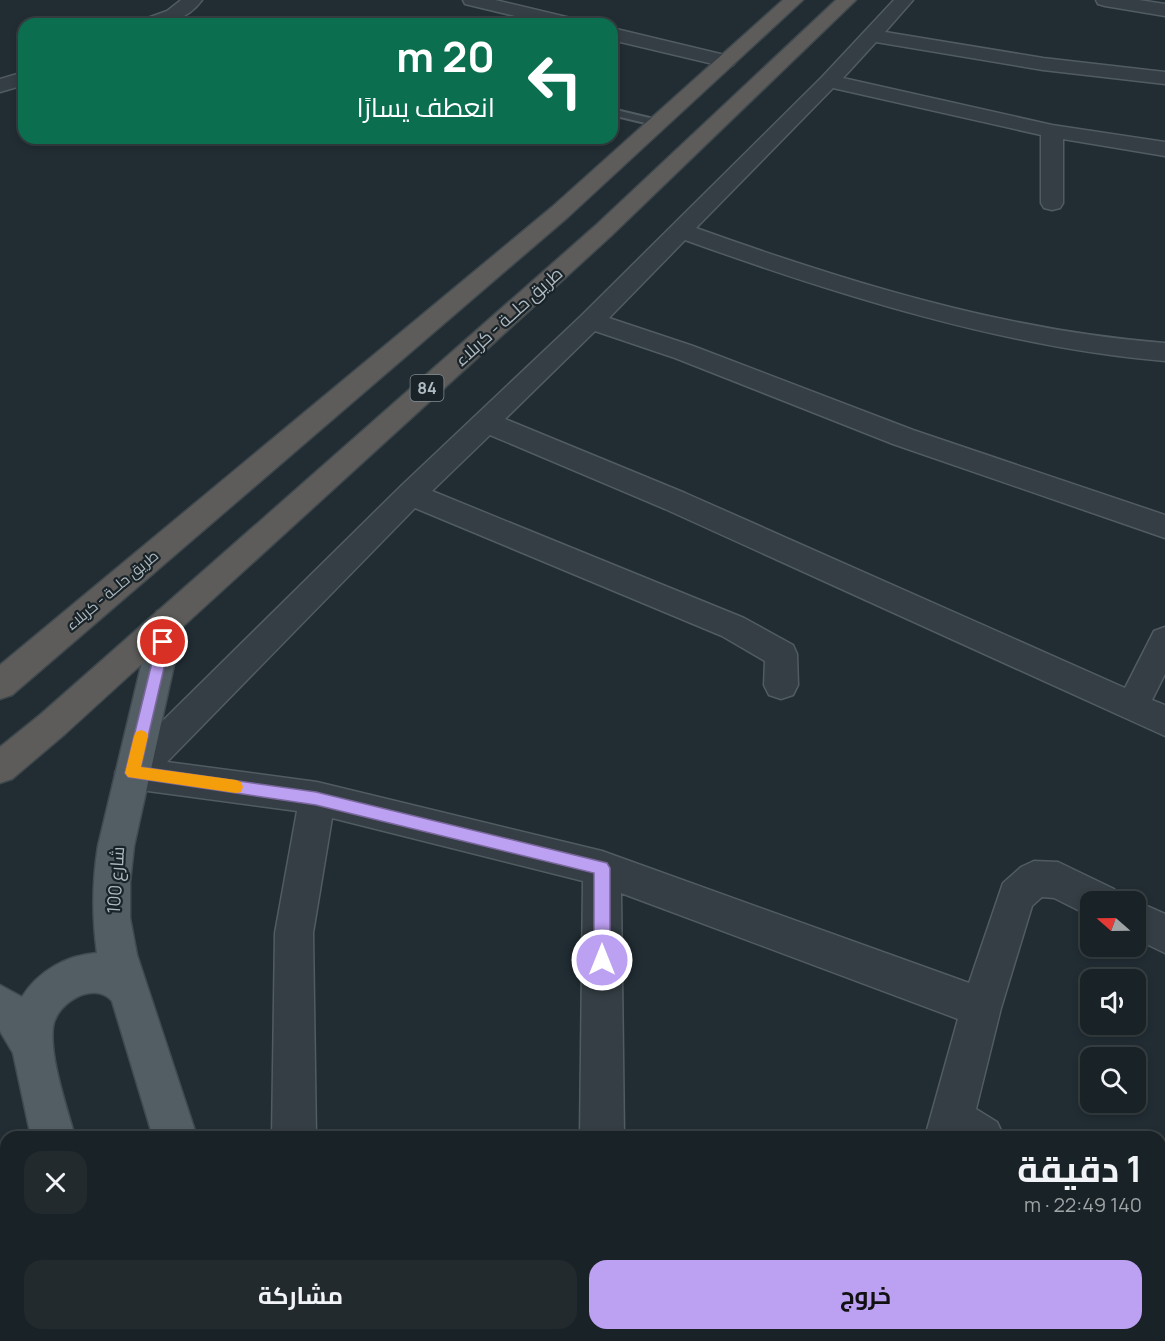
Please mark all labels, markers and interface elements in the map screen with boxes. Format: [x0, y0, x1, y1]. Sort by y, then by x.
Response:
text: 20 m [396, 27, 495, 85]
icon: left [516, 42, 594, 120]
text: انعطف يسارًا [356, 88, 495, 125]
street label: طريق حلــة - كربلاء [449, 261, 568, 372]
road number: 84 [410, 375, 444, 401]
street label: طريق حلــة - كربلاء [61, 545, 163, 635]
pin [137, 616, 188, 667]
icon: arrive [146, 625, 179, 658]
street label: شارع 100 [101, 846, 130, 915]
north arrow [1080, 891, 1146, 957]
map controls [1080, 891, 1146, 1113]
position arrow [570, 928, 634, 992]
button: sound [1080, 969, 1146, 1035]
button: search [1080, 1047, 1146, 1113]
text: 1 دقيقة [1017, 1144, 1142, 1193]
button: close [24, 1151, 87, 1214]
text: 140 m · 22:49 [1024, 1191, 1142, 1218]
button: مشاركة [24, 1260, 577, 1329]
button: خروج [589, 1260, 1142, 1329]

